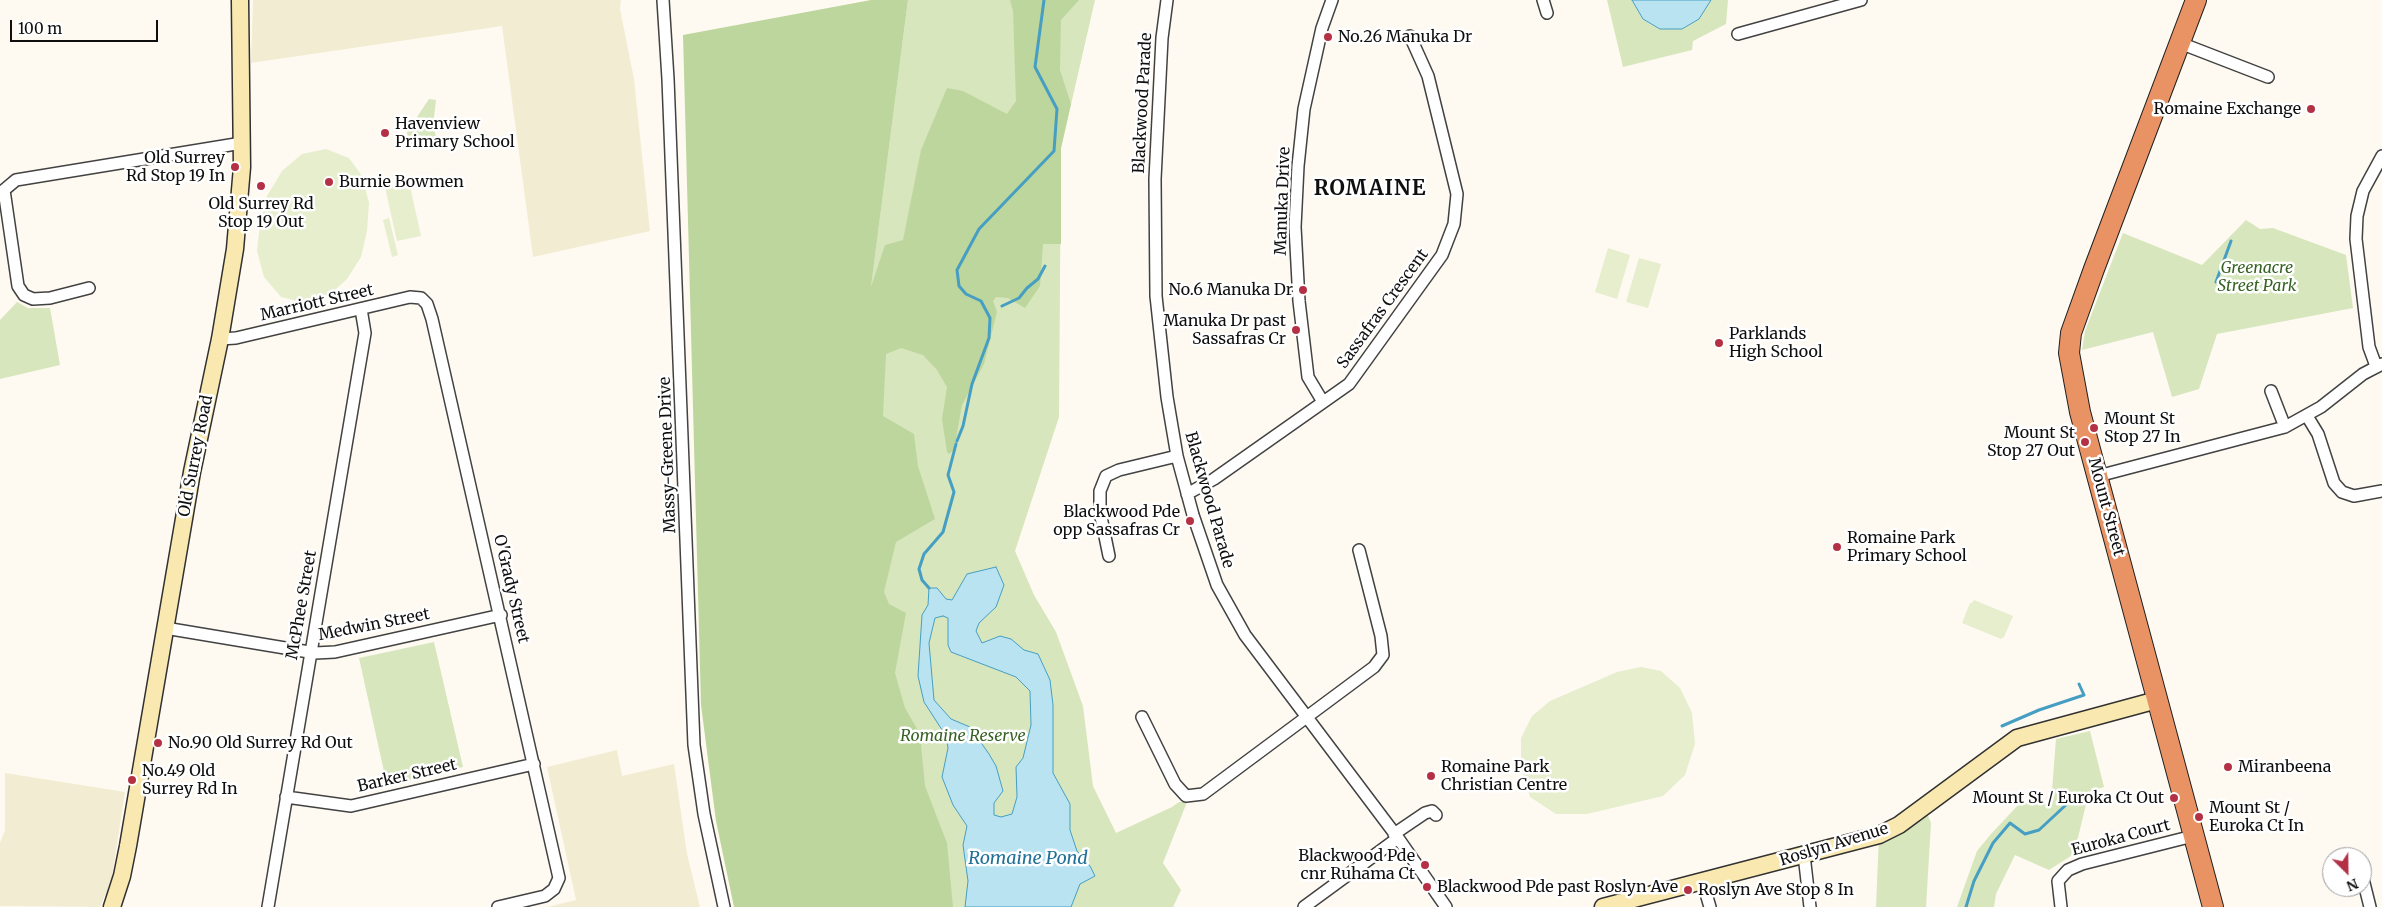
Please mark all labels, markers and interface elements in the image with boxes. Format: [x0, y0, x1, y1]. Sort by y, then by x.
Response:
scale bar [12, 10, 160, 42]
text: 100 m [18, 19, 62, 38]
place label: No.26 Manuka Dr [1338, 27, 1472, 47]
marker: No.26 Manuka Dr [1322, 31, 1334, 43]
street label: Blackwood Parade [1130, 32, 1156, 174]
place label: Romaine Exchange [2153, 99, 2301, 119]
marker: Romaine Exchange [2305, 103, 2317, 115]
place label: Havenview Primary School [395, 114, 515, 152]
marker: Havenview Primary School [379, 127, 391, 139]
street label: Manuka Drive [1272, 146, 1294, 256]
place label: Old Surrey Rd Stop 19 In [126, 148, 225, 186]
marker: Old Surrey Rd Stop 19 In [229, 161, 241, 173]
place label: Burnie Bowmen [339, 172, 464, 192]
marker: Burnie Bowmen [323, 176, 335, 188]
district label: ROMAINE [1313, 176, 1427, 202]
marker: Old Surrey Rd Stop 19 Out [255, 180, 267, 192]
place label: Old Surrey Rd Stop 19 Out [208, 194, 314, 232]
street label: Sassafras Crescent [1333, 246, 1433, 372]
park label: Greenacre Street Park [2218, 258, 2296, 296]
place label: No.6 Manuka Dr [1168, 280, 1293, 300]
street label: Marriott Street [259, 281, 375, 325]
marker: No.6 Manuka Dr [1297, 284, 1309, 296]
place label: Manuka Dr past Sassafras Cr [1163, 311, 1286, 349]
marker: Manuka Dr past Sassafras Cr [1290, 324, 1302, 336]
place label: Parklands High School [1729, 324, 1823, 362]
marker: Parklands High School [1713, 337, 1725, 349]
street label: Massy-Greene Drive [656, 376, 680, 534]
street label: Old Surrey Road [175, 394, 217, 518]
place label: Mount St Stop 27 In [2104, 409, 2181, 447]
marker: Mount St Stop 27 In [2088, 422, 2100, 434]
place label: Mount St Stop 27 Out [1987, 423, 2075, 461]
street label: Blackwood Parade [1180, 430, 1238, 570]
marker: Mount St Stop 27 Out [2079, 436, 2091, 448]
street label: Mount Street [2084, 456, 2128, 558]
place label: Blackwood Pde opp Sassafras Cr [1053, 502, 1180, 540]
marker: Blackwood Pde opp Sassafras Cr [1184, 515, 1196, 527]
place label: Romaine Park Primary School [1847, 528, 1967, 566]
street label: O'Grady Street [489, 533, 533, 645]
marker: Romaine Park Primary School [1831, 541, 1843, 553]
street label: McPhee Street [283, 549, 321, 661]
street label: Medwin Street [317, 605, 431, 645]
park label: Romaine Reserve [900, 726, 1026, 746]
place label: No.90 Old Surrey Rd Out [168, 733, 353, 753]
marker: No.90 Old Surrey Rd Out [152, 737, 164, 749]
street label: Barker Street [355, 755, 459, 797]
place label: Romaine Park Christian Centre [1441, 757, 1567, 795]
place label: Miranbeena [2238, 757, 2331, 777]
place label: No.49 Old Surrey Rd In [142, 761, 238, 799]
marker: Miranbeena [2222, 761, 2234, 773]
marker: Romaine Park Christian Centre [1425, 770, 1437, 782]
marker: No.49 Old Surrey Rd In [126, 774, 138, 786]
place label: Mount St / Euroka Ct Out [1973, 788, 2164, 808]
marker: Mount St / Euroka Ct Out [2168, 792, 2180, 804]
place label: Mount St / Euroka Ct In [2209, 798, 2304, 836]
marker: Mount St / Euroka Ct In [2193, 811, 2205, 823]
street label: Euroka Court [2070, 816, 2172, 860]
street label: Roslyn Avenue [1777, 819, 1891, 871]
place label: Blackwood Pde cnr Ruhama Ct [1298, 846, 1415, 884]
north arrow [2322, 847, 2372, 897]
water label: Romaine Pond [968, 848, 1088, 870]
marker: Blackwood Pde cnr Ruhama Ct [1419, 859, 1431, 871]
text: N [2344, 874, 2361, 895]
place label: Blackwood Pde past Roslyn Ave [1437, 877, 1678, 897]
place label: Roslyn Ave Stop 8 In [1698, 880, 1854, 900]
marker: Blackwood Pde past Roslyn Ave [1421, 881, 1433, 893]
marker: Roslyn Ave Stop 8 In [1682, 884, 1694, 896]

